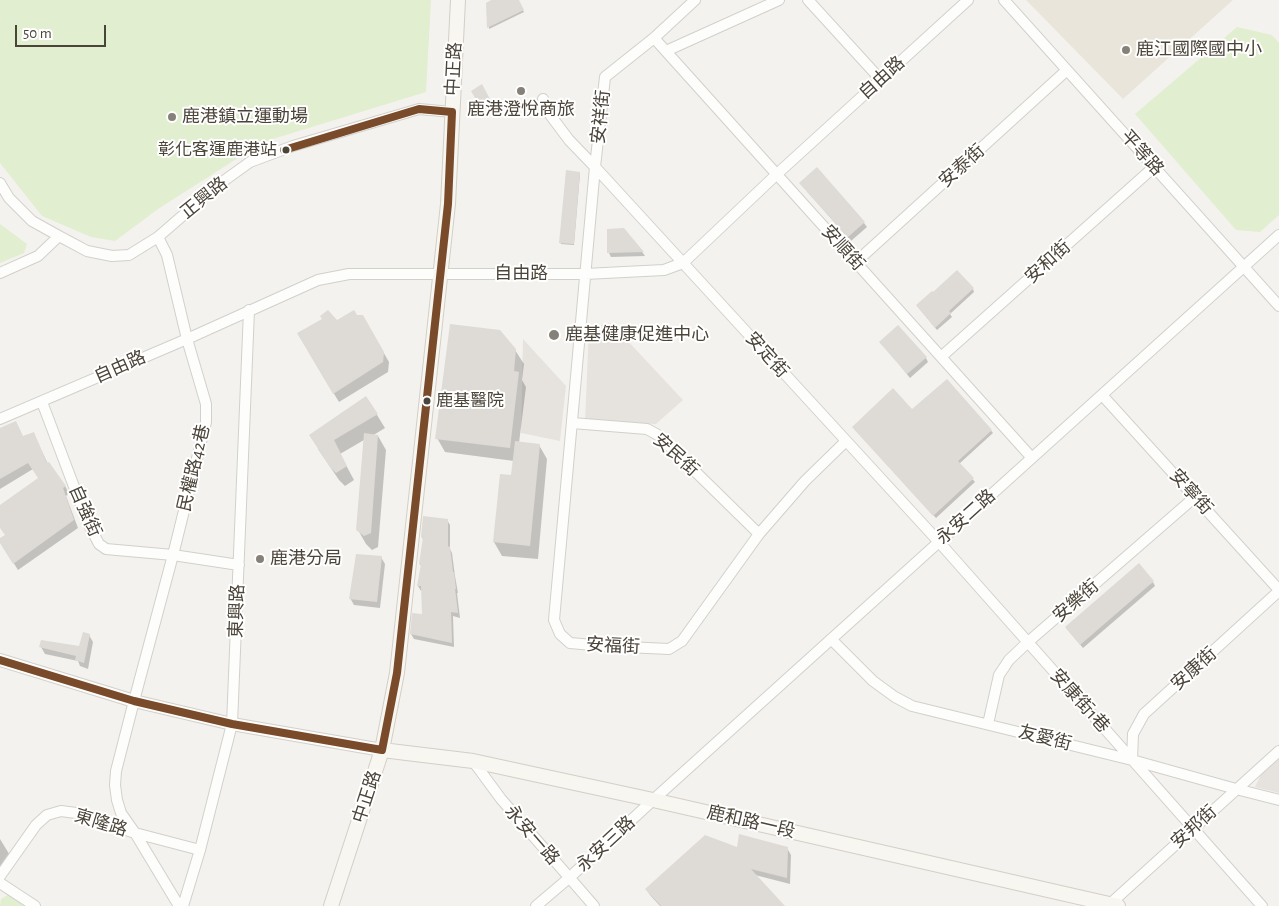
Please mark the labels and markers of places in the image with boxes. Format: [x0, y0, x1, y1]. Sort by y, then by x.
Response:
place label: 鹿江國際國中小 [1136, 39, 1262, 61]
marker: 鹿江國際國中小 [1120, 44, 1132, 56]
marker: 鹿港澄悅商旅 [515, 85, 527, 97]
place label: 鹿港澄悅商旅 [467, 99, 575, 121]
place label: 鹿港鎮立運動場 [182, 106, 308, 128]
marker: 鹿港鎮立運動場 [166, 111, 178, 123]
place label: 彰化客運鹿港站 [158, 140, 277, 160]
marker: 彰化客運鹿港站 [281, 145, 291, 155]
place label: 鹿基健康促進中心 [565, 324, 709, 346]
marker: 鹿基健康促進中心 [547, 328, 561, 342]
place label: 鹿基醫院 [436, 391, 504, 411]
marker: 鹿基醫院 [422, 396, 432, 406]
place label: 鹿港分局 [270, 548, 342, 570]
marker: 鹿港分局 [254, 553, 266, 565]

